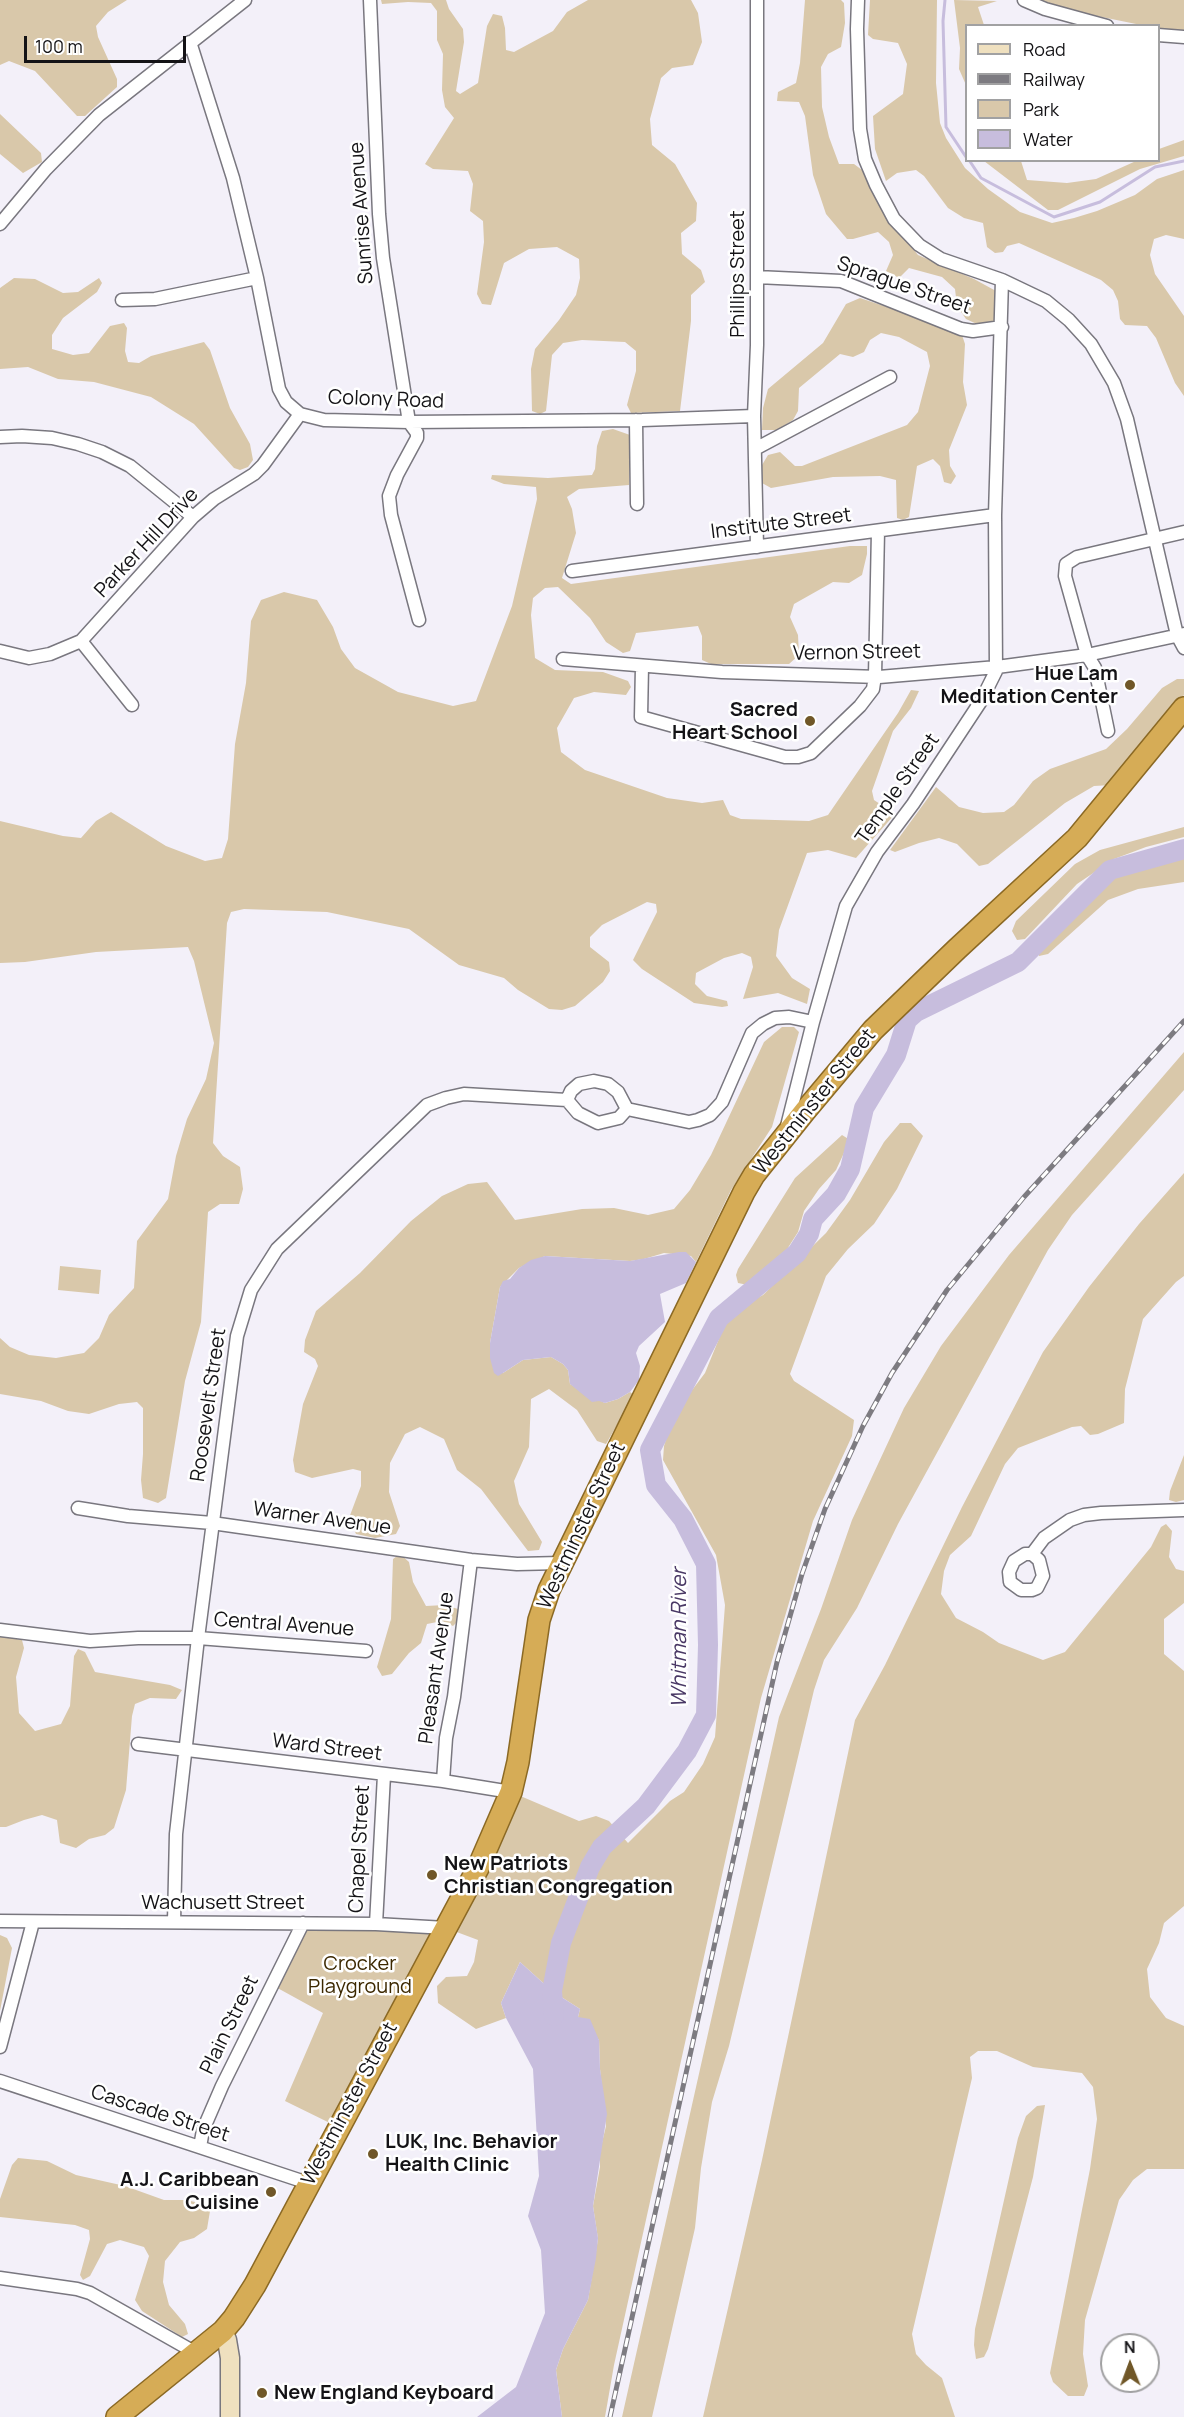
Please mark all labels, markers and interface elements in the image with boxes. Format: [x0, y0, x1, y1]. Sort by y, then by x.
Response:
scale bar [27, 24, 189, 62]
legend [965, 24, 1160, 162]
text: 100 m [35, 34, 83, 58]
text: Road [1023, 37, 1066, 61]
text: Railway [1023, 67, 1085, 91]
text: Park [1023, 97, 1059, 121]
text: Water [1023, 127, 1073, 151]
street label: Sunrise Avenue [345, 141, 379, 285]
street label: Phillips Street [726, 210, 750, 338]
street label: Sprague Street [834, 252, 974, 320]
street label: Colony Road [328, 386, 444, 414]
street label: Parker Hill Drive [90, 483, 204, 603]
street label: Institute Street [709, 503, 853, 545]
street label: Vernon Street [793, 640, 921, 666]
place label: Hue Lam Meditation Center [940, 662, 1118, 709]
marker: Hue Lam Meditation Center [1123, 678, 1137, 692]
place label: Sacred Heart School [672, 698, 798, 745]
marker: Sacred Heart School [803, 714, 817, 728]
street label: Temple Street [851, 729, 945, 849]
street label: Westminster Street [749, 1024, 881, 1180]
street label: Roosevelt Street [186, 1327, 232, 1483]
street label: Westminster Street [533, 1439, 631, 1613]
street label: Warner Avenue [251, 1497, 393, 1541]
water label: Whitman River [667, 1568, 693, 1708]
street label: Pleasant Avenue [414, 1590, 460, 1746]
street label: Central Avenue [213, 1608, 355, 1642]
street label: Ward Street [271, 1729, 383, 1767]
street label: Chapel Street [345, 1784, 375, 1914]
place label: New Patriots Christian Congregation [444, 1852, 673, 1899]
marker: New Patriots Christian Congregation [425, 1868, 439, 1882]
street label: Wachusett Street [141, 1891, 305, 1915]
park label: Crocker Playground [308, 1952, 412, 1999]
street label: Plain Street [196, 1972, 264, 2078]
street label: Westminster Street [297, 2018, 403, 2190]
street label: Cascade Street [88, 2080, 232, 2148]
place label: LUK, Inc. Behavior Health Clinic [385, 2130, 558, 2177]
marker: LUK, Inc. Behavior Health Clinic [366, 2147, 380, 2161]
place label: A.J. Caribbean Cuisine [120, 2168, 259, 2215]
marker: A.J. Caribbean Cuisine [264, 2185, 278, 2199]
north arrow [1100, 2333, 1160, 2393]
text: N [1124, 2336, 1136, 2358]
place label: New England Keyboard [274, 2381, 494, 2405]
marker: New England Keyboard [255, 2386, 269, 2400]

